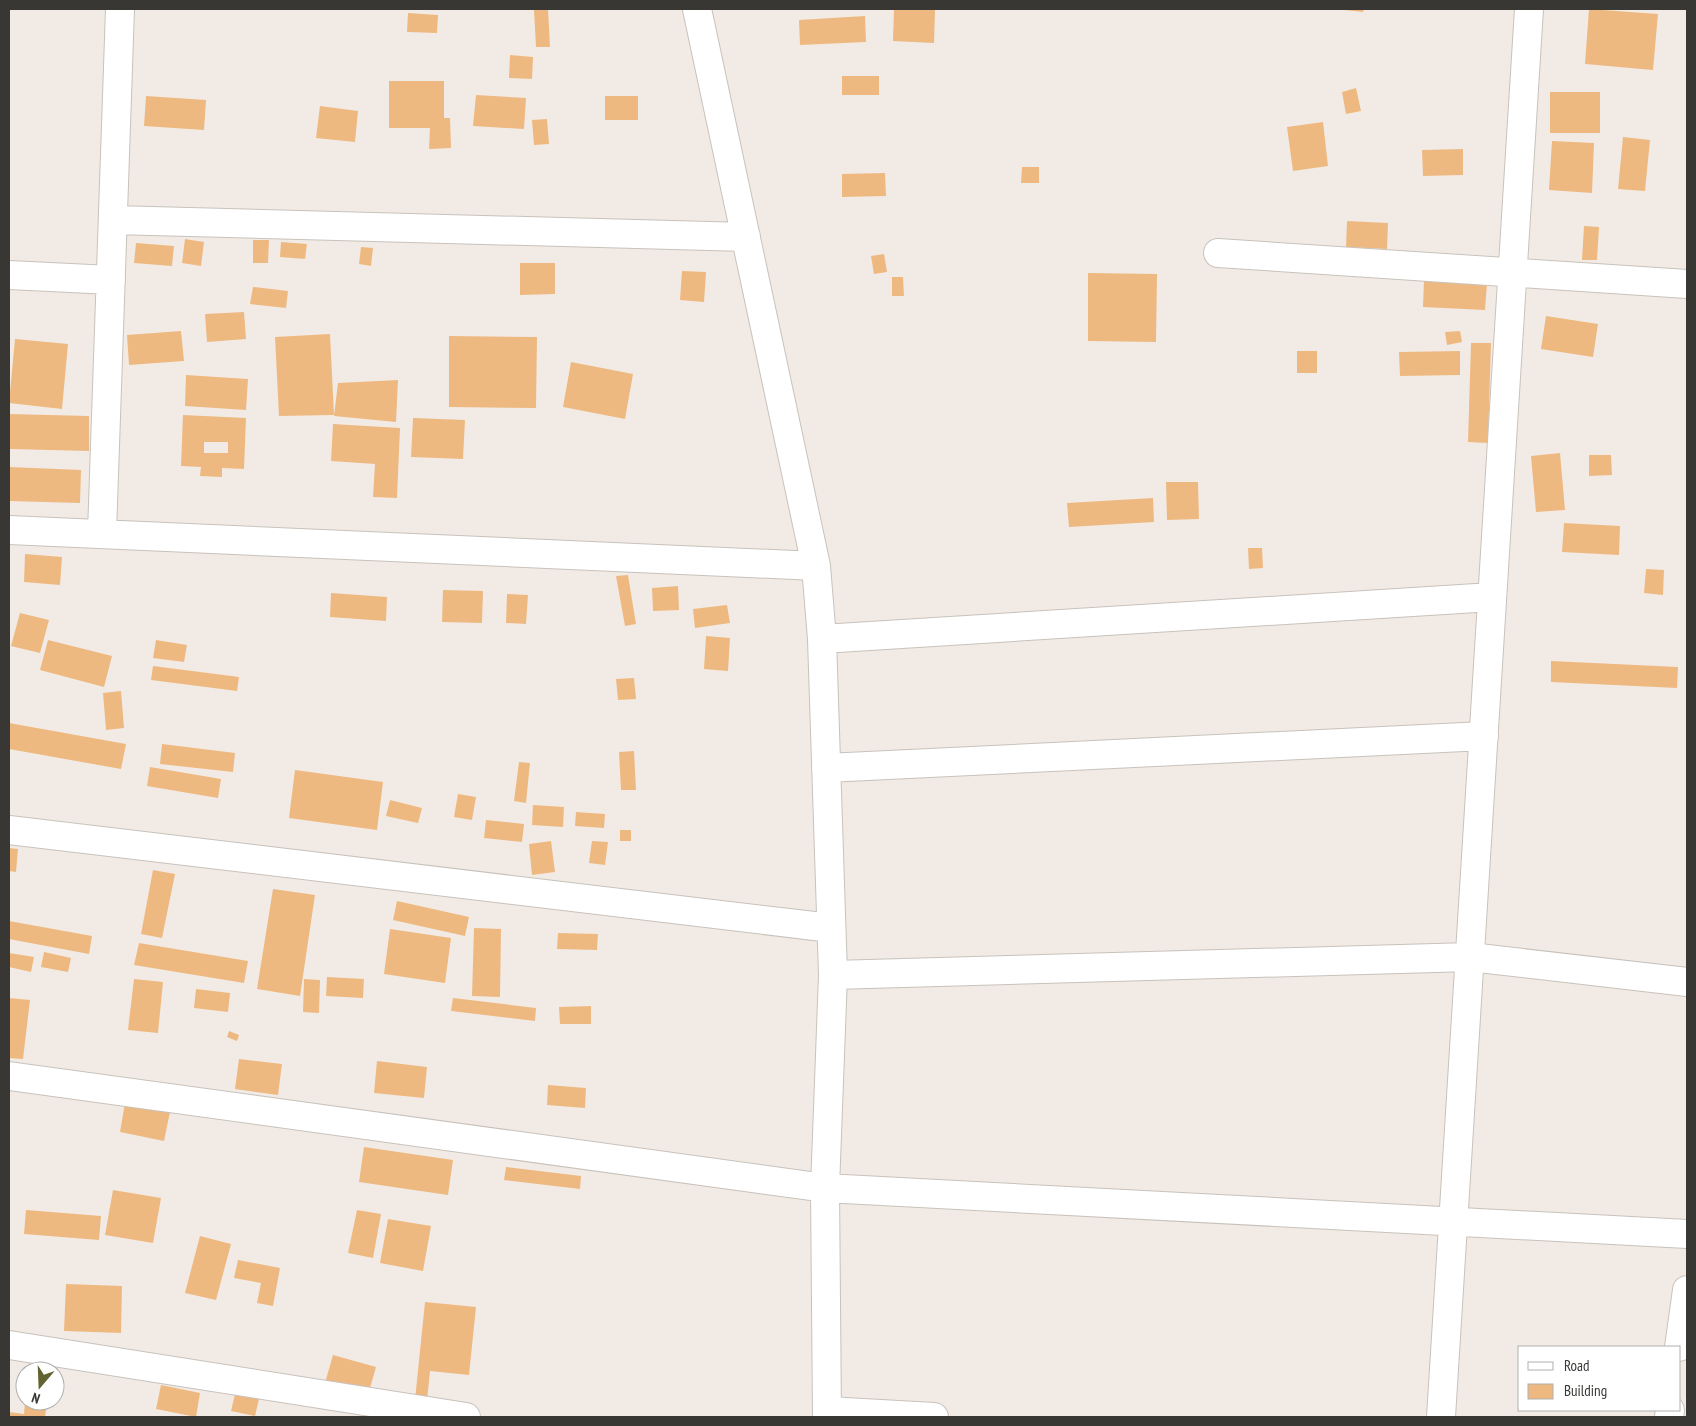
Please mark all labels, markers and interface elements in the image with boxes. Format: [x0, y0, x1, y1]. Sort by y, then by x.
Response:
legend [1518, 1346, 1681, 1411]
text: Road [1564, 1356, 1590, 1375]
north arrow [15, 1361, 65, 1411]
text: Building [1564, 1381, 1607, 1400]
text: N [29, 1389, 42, 1408]

